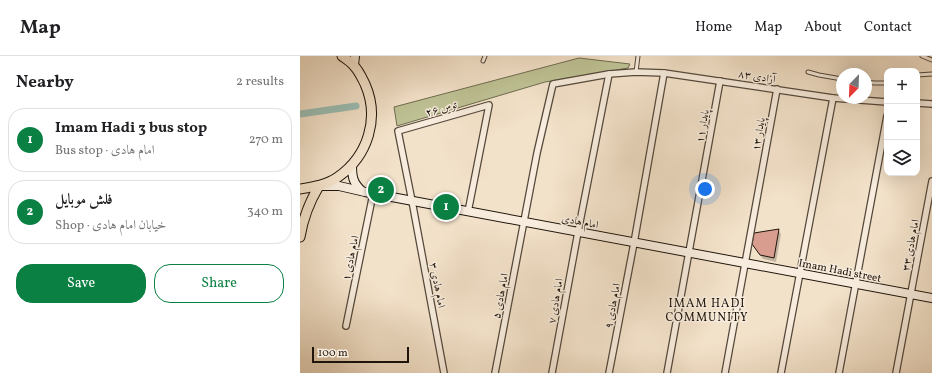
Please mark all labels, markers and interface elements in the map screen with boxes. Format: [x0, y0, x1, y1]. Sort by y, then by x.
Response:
text: Map [20, 15, 61, 41]
text: Home [695, 18, 732, 37]
text: Map [754, 18, 782, 37]
text: About [804, 18, 842, 37]
text: Contact [864, 18, 912, 37]
street label: آزادی ۸۳ [737, 66, 778, 88]
north arrow [836, 68, 872, 104]
map controls [884, 68, 920, 176]
button: + [884, 68, 920, 104]
text: Nearby [16, 71, 74, 94]
text: 2 results [236, 73, 284, 91]
street label: توس ۲۶ [424, 98, 460, 121]
button: − [884, 104, 920, 140]
street label: پایدار ۱۱ [693, 108, 714, 144]
street label: پایدار ۱۳ [749, 116, 770, 152]
text: Imam Hadi 3 bus stop [55, 118, 207, 139]
text: 1 [27, 131, 33, 149]
text: 270 m [249, 131, 283, 149]
button: layers [884, 140, 920, 176]
text: Bus stop · امام هادی [55, 142, 155, 160]
pin: 2 [368, 175, 394, 205]
your location [695, 179, 715, 199]
text: فلش موبایل [55, 190, 113, 211]
pin: 1 [433, 192, 459, 222]
text: 2 [27, 203, 33, 221]
text: 340 m [247, 203, 283, 221]
street label: امام هادی [560, 212, 599, 234]
text: Shop · خیابان امام هادی [55, 217, 166, 235]
street label: امام هادی ۳۳ [899, 218, 925, 273]
street label: امام هادی ۱ [339, 234, 365, 283]
street label: Imam Hadi street [797, 256, 883, 287]
street label: امام هادی ۳ [424, 261, 448, 309]
button: Save [16, 264, 146, 303]
button: Share [154, 264, 284, 303]
street label: امام هادی ۵ [490, 272, 514, 320]
street label: امام هادی ۷ [545, 277, 569, 325]
street label: امام هادی ۹ [602, 282, 626, 330]
district label: IMAM HADI COMMUNITY [665, 296, 749, 326]
scale bar [312, 345, 409, 364]
text: 100 m [318, 346, 348, 361]

